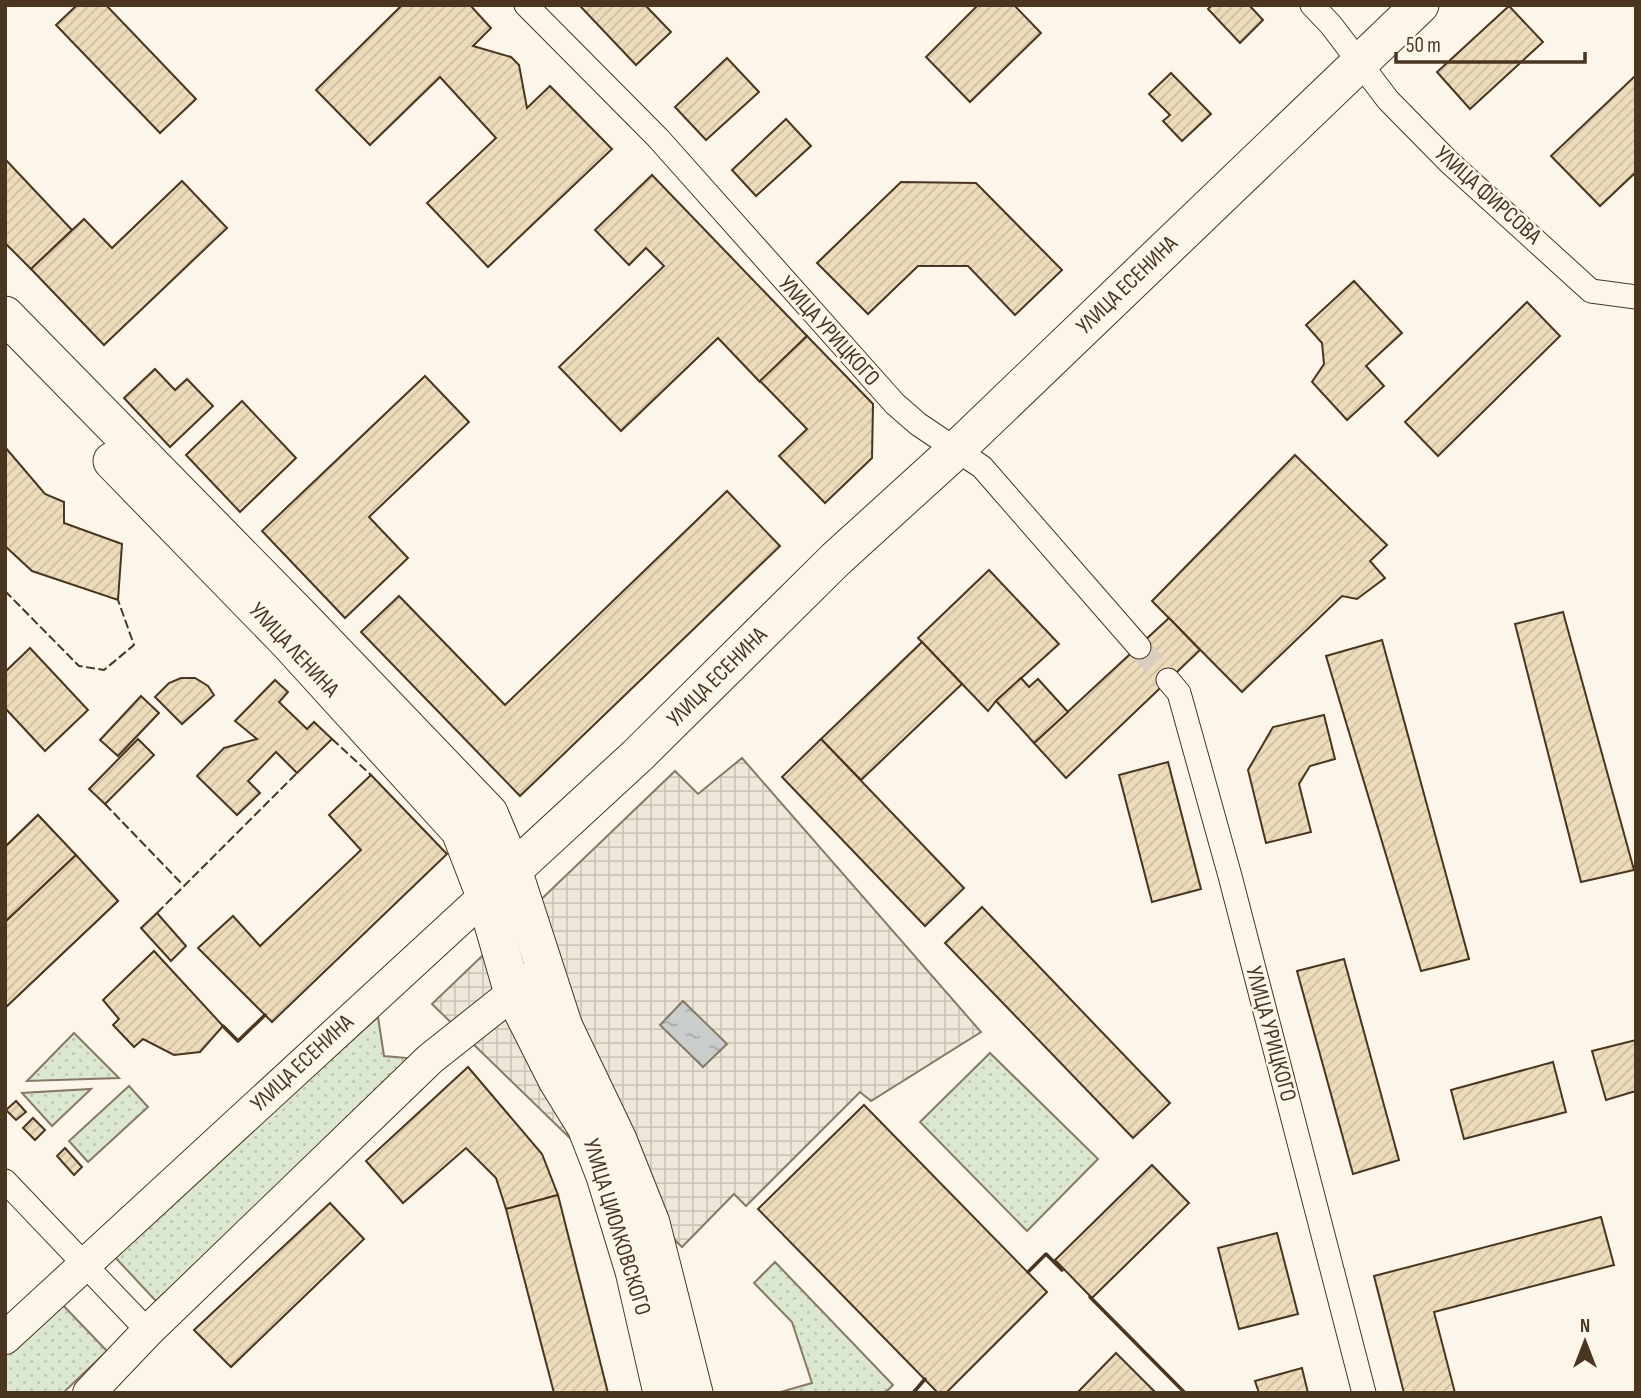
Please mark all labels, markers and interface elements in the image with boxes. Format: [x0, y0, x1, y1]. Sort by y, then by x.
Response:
scale bar [1396, 21, 1585, 65]
text: 50 m [1406, 33, 1441, 58]
street label: УЛИЦА ФИРСОВА [1429, 140, 1547, 250]
street label: УЛИЦА ЕСЕНИНА [1070, 230, 1184, 340]
street label: УЛИЦА УРИЦКОГО [772, 270, 886, 392]
street label: УЛИЦА ЛЕНИНА [243, 597, 345, 703]
street label: УЛИЦА ЕСЕНИНА [661, 621, 773, 733]
street label: УЛИЦА УРИЦКОГО [1240, 963, 1302, 1105]
street label: УЛИЦА ЕСЕНИНА [245, 1008, 359, 1118]
street label: УЛИЦА ЦИОЛКОВСКОГО [577, 1135, 657, 1319]
north arrow [1550, 1307, 1620, 1377]
text: N [1580, 1315, 1590, 1338]

